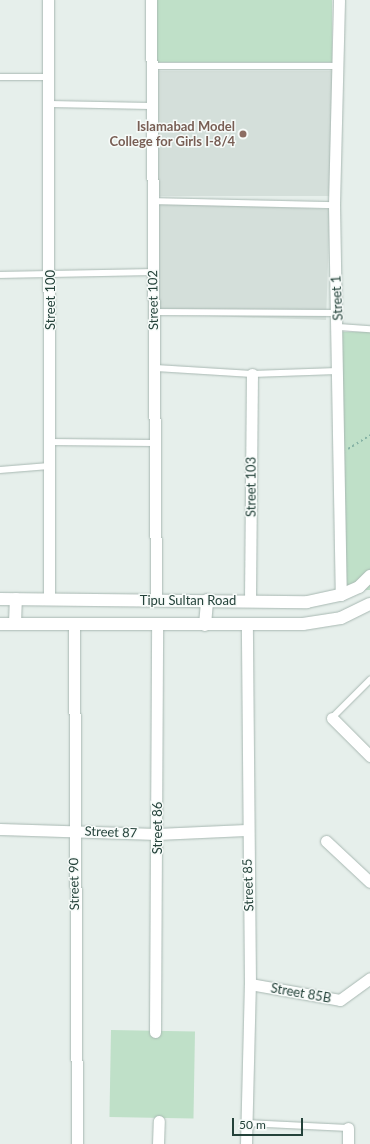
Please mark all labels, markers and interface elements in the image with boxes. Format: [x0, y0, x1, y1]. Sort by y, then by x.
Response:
place label: Islamabad Model College for Girls I-8/4 [109, 119, 235, 150]
marker: Islamabad Model College for Girls I-8/4 [238, 129, 248, 139]
street label: Street 100 [42, 270, 58, 330]
street label: Street 102 [145, 270, 161, 330]
street label: Street 1 [328, 275, 346, 321]
street label: Street 103 [243, 457, 259, 517]
street label: Tipu Sultan Road [140, 592, 236, 608]
street label: Street 86 [149, 802, 165, 854]
street label: Street 87 [84, 823, 138, 841]
street label: Street 90 [66, 858, 82, 910]
street label: Street 85 [239, 858, 257, 912]
street label: Street 85B [270, 980, 332, 1006]
scale bar [234, 1110, 305, 1136]
text: 50 m [239, 1117, 266, 1132]

